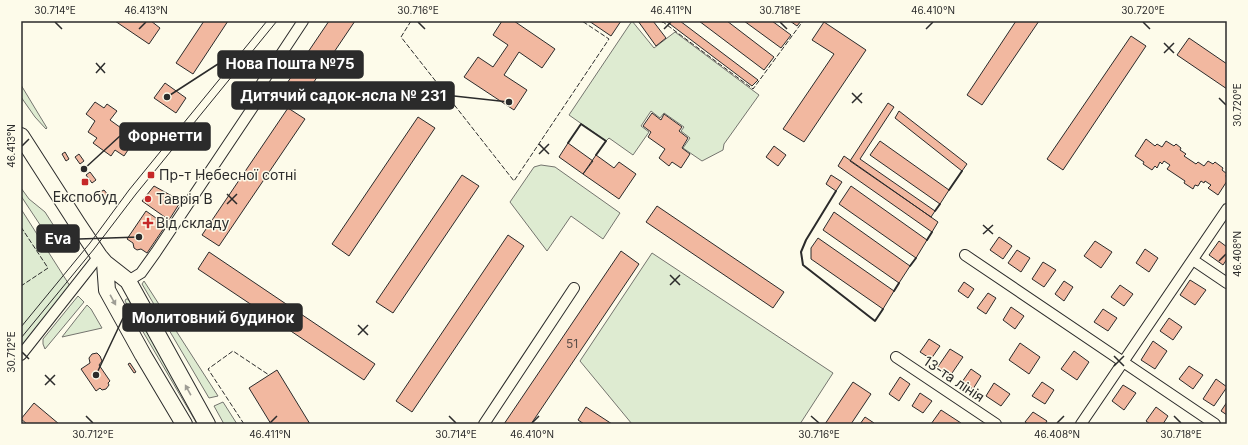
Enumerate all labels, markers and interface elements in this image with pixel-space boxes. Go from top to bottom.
text: 30.714°E [34,4,76,16]
text: 46.413°N [124,4,168,16]
text: 30.716°E [397,4,439,16]
text: 46.411°N [650,4,692,16]
text: 30.718°E [759,4,801,16]
text: 46.410°N [911,4,955,16]
text: 30.720°E [1121,4,1165,16]
callout: Нова Пошта №75 [218,51,363,78]
text: Нова Пошта №75 [225,54,355,73]
callout: Дитячий садок-ясла № 231 [232,82,454,109]
text: 30.720°E [1231,83,1243,127]
text: Дитячий садок-ясла № 231 [240,86,446,105]
callout: Форнетти [120,123,210,150]
text: 46.413°N [5,124,17,168]
text: Форнетти [128,126,202,145]
place label: Пр-т Небесної сотні [159,166,297,183]
marker: Пр-т Небесної сотні [146,170,156,180]
marker: Експобуд [80,177,90,187]
place label: Експобуд [53,188,118,205]
place label: Таврія В [156,190,213,207]
marker: Таврія В [143,194,153,204]
place label: Від складу [156,214,230,231]
marker: Від складу [143,218,153,228]
callout: Eva [37,225,79,252]
text: Eva [45,229,71,248]
text: 46.408°N [1231,231,1243,277]
one-way arrow [110,295,117,306]
callout: Молитовний будинок [123,304,302,331]
text: Молитовний будинок [132,308,294,327]
text: 30.712°E [5,331,17,373]
house number: 51 [566,336,578,351]
street label: 13-та лінія [921,352,988,405]
one-way arrow [184,384,191,396]
text: 30.712°E [72,428,114,440]
text: 46.411°N [249,428,291,440]
text: 30.714°E [435,428,477,440]
text: 46.410°N [510,428,554,440]
text: 30.716°E [798,428,840,440]
text: 46.408°N [1034,428,1080,440]
text: 30.718°E [1160,428,1202,440]

